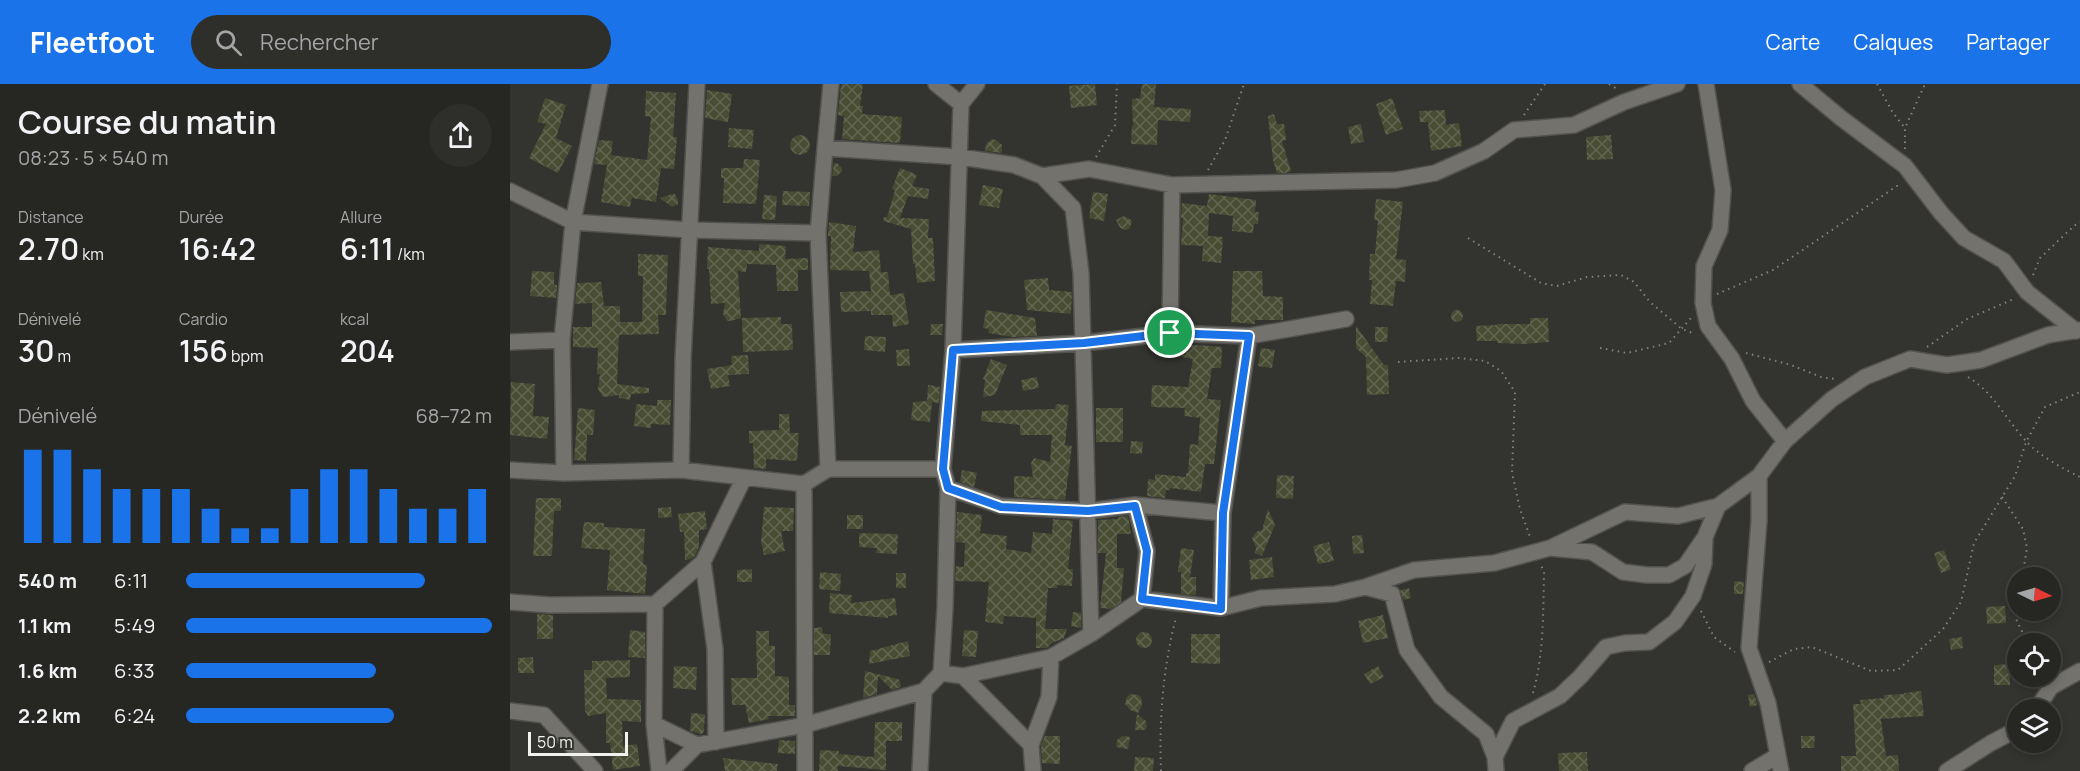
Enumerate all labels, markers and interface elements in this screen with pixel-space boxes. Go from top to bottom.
search box [191,15,611,69]
text: Fleetfoot [30,23,155,61]
icon: search [212,26,245,59]
text: Rechercher [260,27,379,57]
text: Carte [1766,28,1820,56]
text: Calques [1853,28,1933,56]
text: Partager [1966,28,2050,56]
text: Course du matin [18,99,276,144]
button: share [429,104,492,167]
text: 08:23 · 5 × 540 m [18,144,169,171]
text: Distance [18,206,84,228]
text: Durée [179,206,224,228]
text: Allure [340,206,382,228]
text: 2.70 [18,228,79,269]
text: 16:42 [179,228,256,269]
text: 6:11 [340,228,394,269]
text: km [79,243,104,265]
text: /km [394,243,425,265]
pin [1144,307,1195,358]
text: Dénivelé [18,308,81,330]
text: Cardio [179,308,228,330]
text: kcal [340,308,369,330]
icon: arrive [1153,316,1186,349]
text: 30 [18,330,54,371]
text: 156 [179,330,228,371]
text: 204 [340,330,395,371]
text: m [54,345,71,367]
text: bpm [228,345,264,367]
text: Dénivelé [18,402,97,429]
text: 68–72 m [415,402,492,429]
text: 540 m [18,567,77,594]
text: 6:11 [114,567,148,594]
north arrow [2007,567,2061,621]
map controls [2007,567,2061,753]
text: 1.1 km [18,612,71,639]
text: 5:49 [114,612,156,639]
button: locate [2007,633,2061,687]
text: 1.6 km [18,657,77,684]
text: 6:33 [114,657,155,684]
button: layers [2007,699,2061,753]
text: 2.2 km [18,702,81,729]
text: 6:24 [114,702,155,729]
scale bar [528,729,628,756]
text: 50 m [537,731,573,753]

